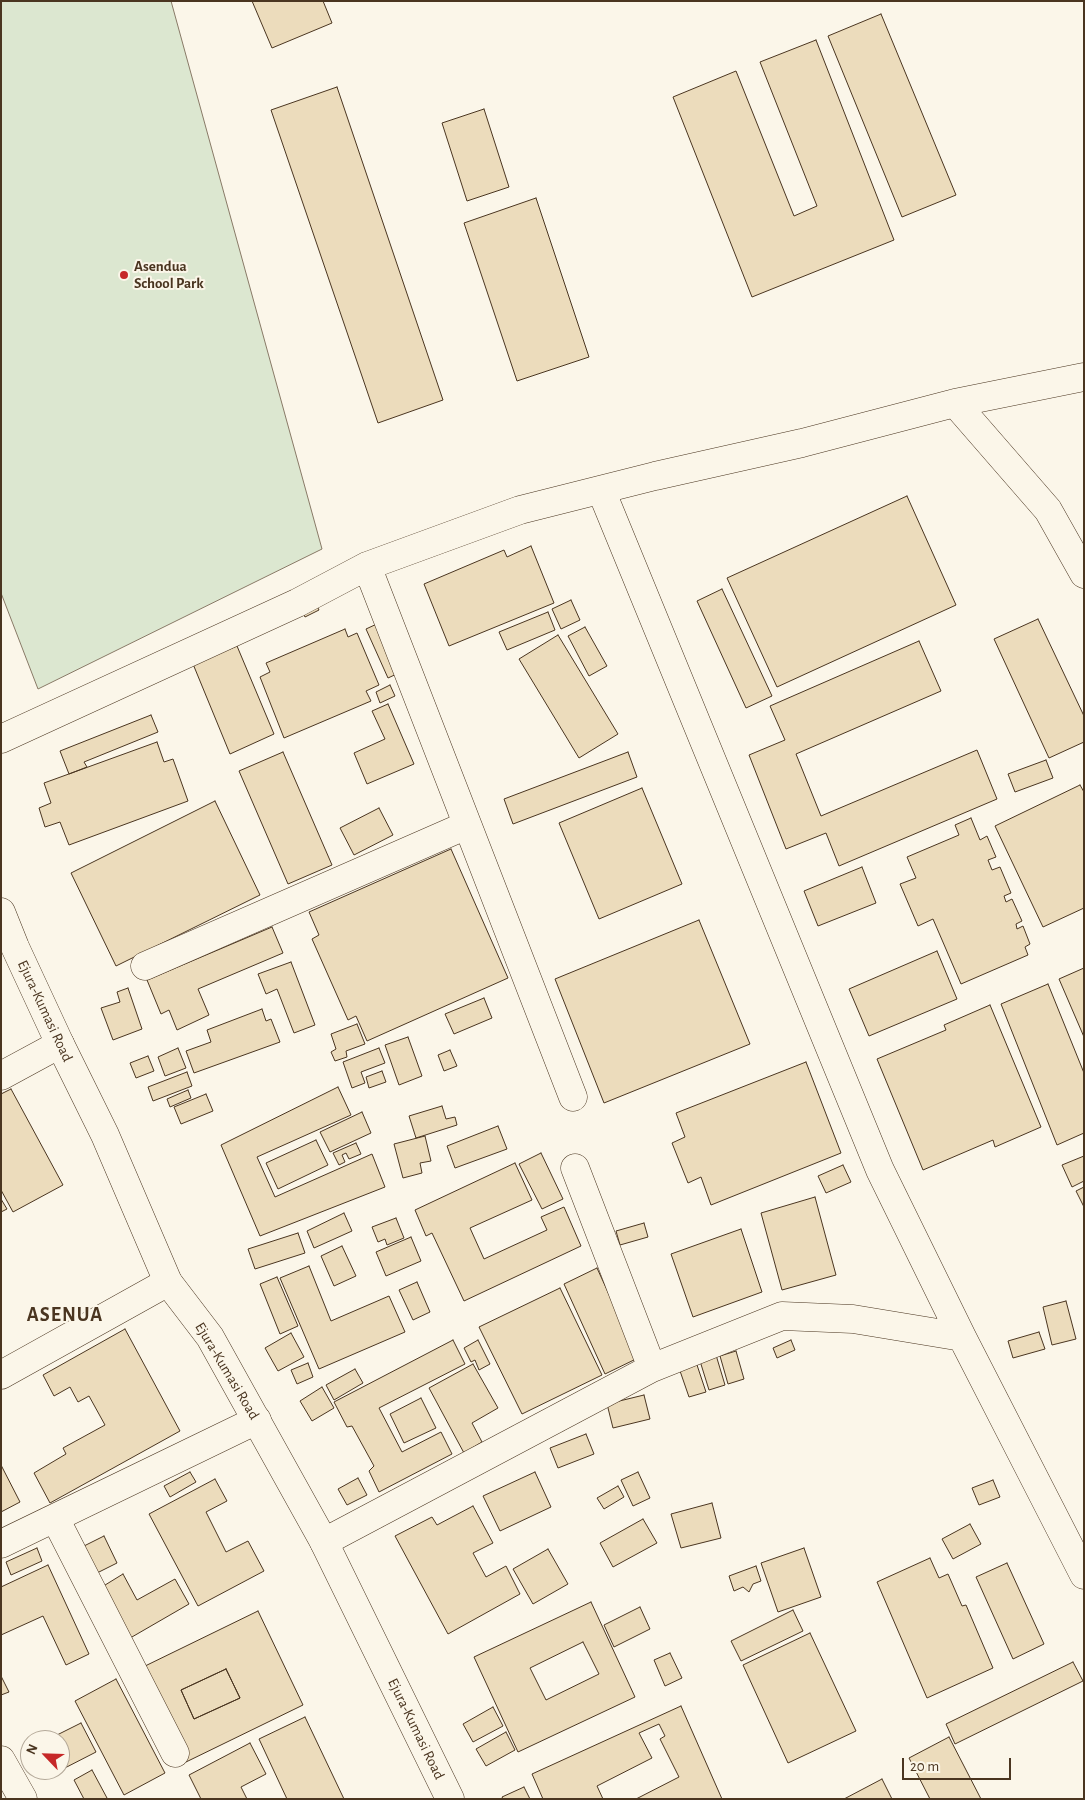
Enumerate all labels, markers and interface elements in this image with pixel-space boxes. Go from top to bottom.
place label: Asendua School Park [134,257,204,292]
marker: Asendua School Park [118,269,130,281]
street label: Ejura-Kumasi Road [14,957,76,1065]
district label: ASENUA [26,1303,104,1327]
street label: Ejura-Kumasi Road [191,1319,263,1423]
street label: Ejura-Kumasi Road [384,1675,448,1783]
north arrow [20,1730,70,1780]
text: N [24,1742,41,1757]
scale bar [905,1748,1014,1780]
text: 20 m [910,1759,939,1774]

